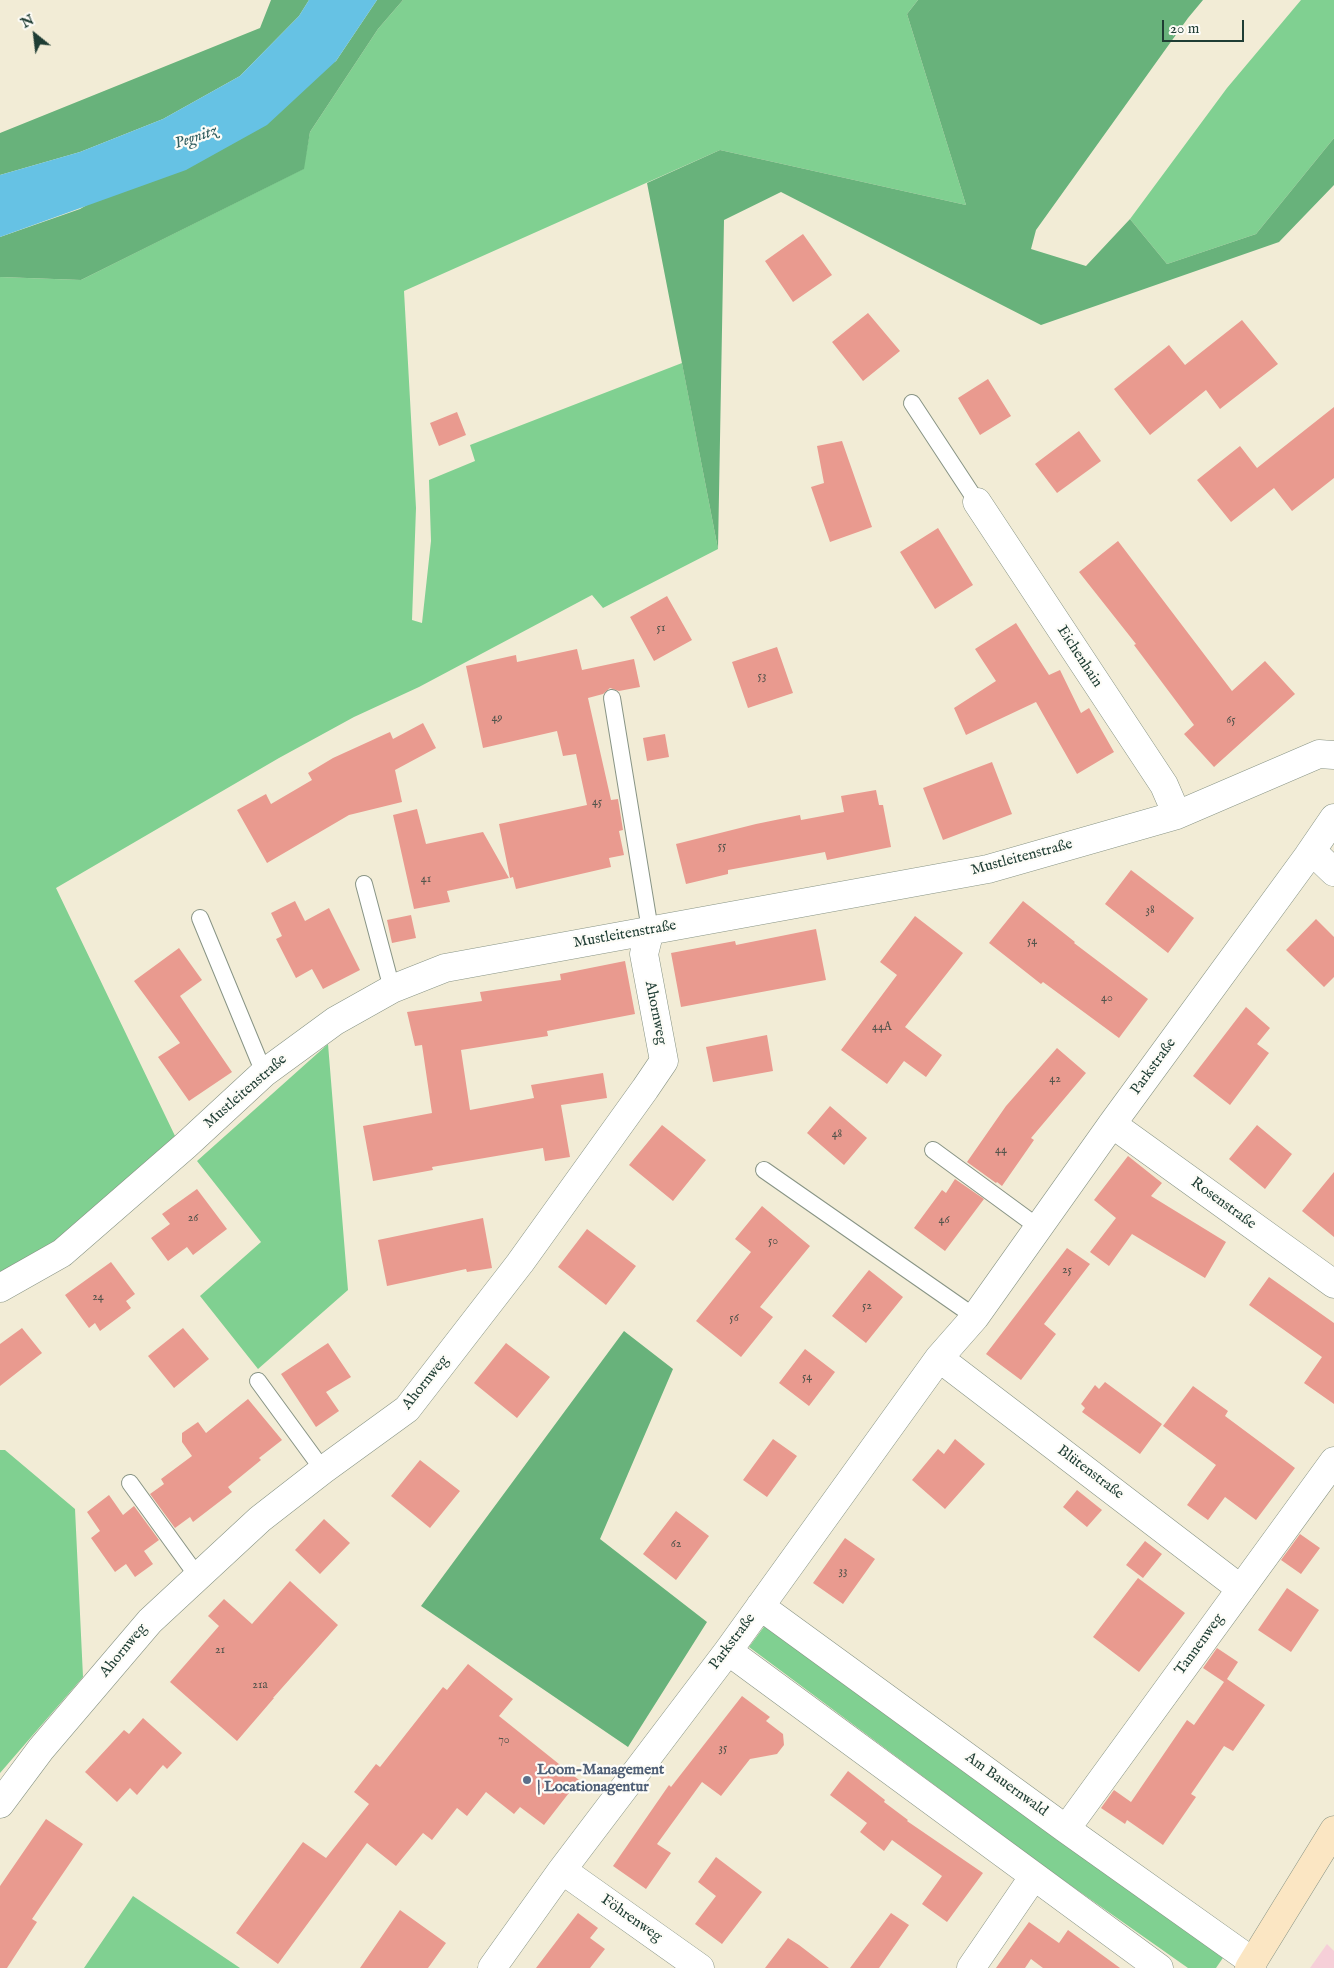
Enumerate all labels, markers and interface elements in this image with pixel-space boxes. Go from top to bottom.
north arrow [10,10,60,60]
scale bar [1164,10,1246,42]
text: N [18,11,37,33]
text: 20 m [1170,19,1199,38]
water label: Pegnitz [172,122,220,154]
house number: 51 [657,622,665,636]
street label: Eichenhain [1052,623,1106,691]
house number: 53 [758,670,766,684]
house number: 49 [491,712,503,726]
house number: 65 [1226,714,1236,728]
house number: 45 [592,796,602,810]
street label: Mustleitenstraße [969,836,1075,880]
house number: 55 [718,840,726,854]
house number: 41 [421,873,431,887]
house number: 38 [1145,904,1155,918]
street label: Mustleitenstraße [572,917,678,953]
house number: 54 [1027,935,1037,949]
street label: Ahornweg [640,980,670,1046]
house number: 40 [1101,992,1113,1006]
house number: 44A [872,1021,892,1035]
street label: Parkstraße [1127,1035,1181,1099]
street label: Mustleitenstraße [201,1051,291,1133]
house number: 42 [1049,1073,1061,1087]
house number: 48 [832,1128,842,1142]
house number: 44 [995,1144,1007,1158]
street label: Rosenstraße [1187,1174,1259,1234]
house number: 26 [188,1212,198,1226]
house number: 46 [939,1214,949,1228]
house number: 50 [768,1235,778,1249]
house number: 25 [1062,1264,1072,1278]
house number: 24 [92,1291,104,1305]
house number: 52 [862,1300,872,1314]
house number: 56 [729,1312,739,1326]
street label: Ahornweg [399,1352,453,1414]
house number: 54 [802,1371,812,1385]
street label: Blütenstraße [1053,1442,1127,1504]
house number: 62 [671,1538,681,1552]
house number: 33 [839,1565,847,1579]
street label: Parkstraße [706,1610,760,1674]
street label: Tannenweg [1172,1611,1228,1679]
street label: Ahornweg [96,1621,152,1681]
house number: 21 [215,1644,225,1658]
house number: 21a [252,1679,268,1693]
house number: 70 [498,1734,510,1748]
house number: 35 [719,1742,727,1756]
street label: Am Bauernwald [961,1749,1051,1821]
place label: Loom-Management | Locationagentur [537,1762,664,1797]
marker: Loom-Management | Locationagentur [521,1774,533,1786]
street label: Föhrenweg [597,1891,665,1947]

